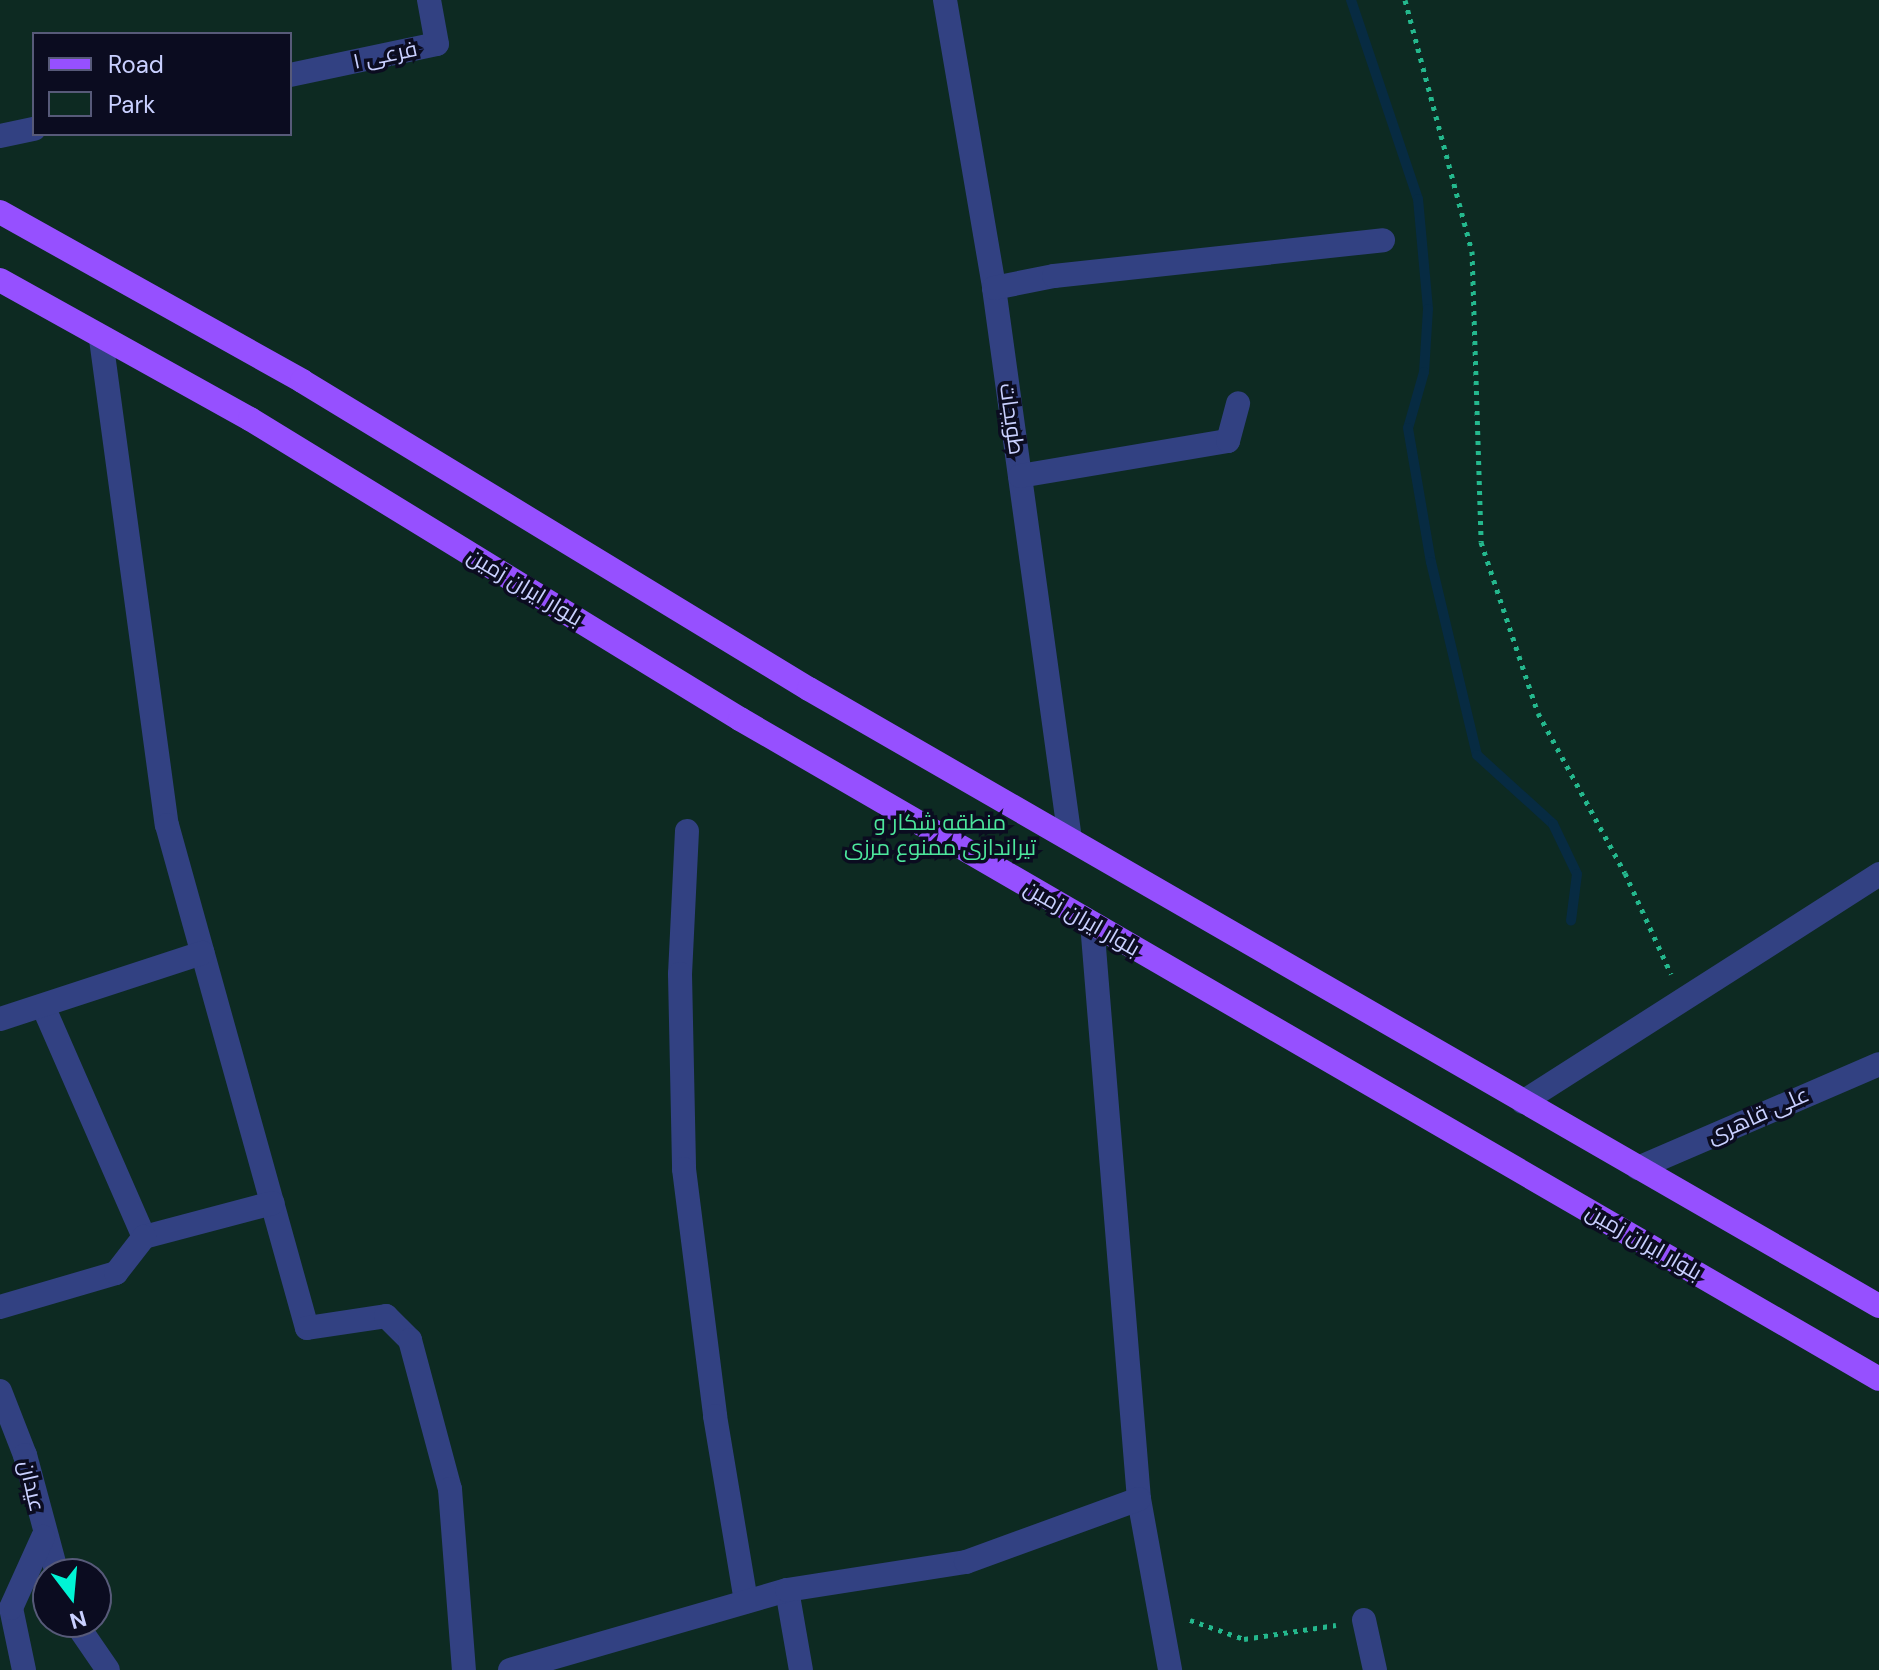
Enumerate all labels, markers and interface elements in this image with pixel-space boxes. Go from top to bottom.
legend [32,32,292,136]
street label: فرعی ۱ [350,35,420,75]
text: Road [108,49,164,80]
text: Park [108,89,155,120]
street label: طویجات [994,381,1030,457]
street label: بلوار ایران زمین [463,542,587,632]
park label: منطقه شکار و تیراندازی ممنوع مرزی [844,809,1036,860]
street label: بلوار ایران زمین [1019,874,1145,962]
street label: علی قاهری [1703,1081,1813,1149]
street label: بلوار ایران زمین [1581,1198,1707,1286]
street label: عیدان [13,1458,51,1514]
north arrow [32,1558,112,1638]
text: N [66,1603,90,1636]

